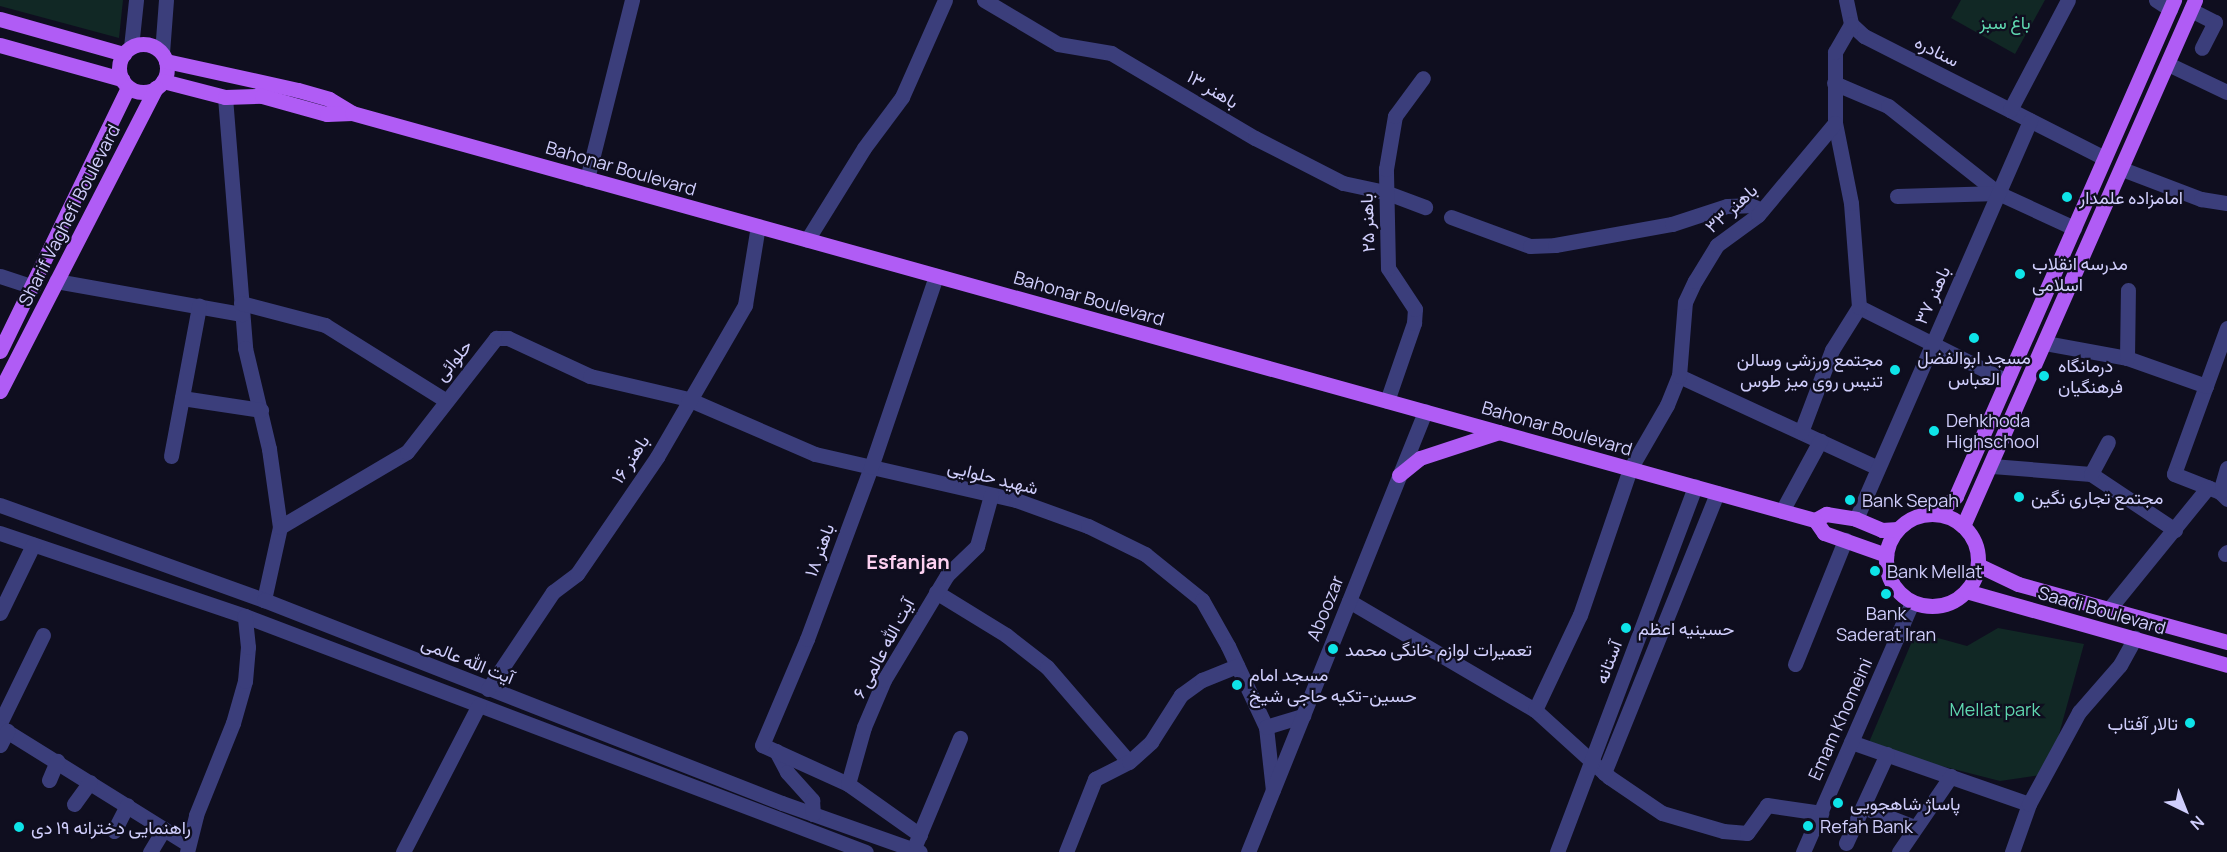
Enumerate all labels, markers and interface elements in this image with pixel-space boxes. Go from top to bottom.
park label: باغ سبز [1979,11,2031,33]
street label: سنادره [1911,31,1963,71]
street label: باهنر ۱۳ [1183,65,1243,113]
street label: Sharif Vaghefi Boulevard [14,120,124,310]
street label: Bahonar Boulevard [543,136,699,200]
street label: باهنر ۳۳ [1700,179,1762,237]
place label: امامزاده علمدار [2079,186,2183,208]
marker: امامزاده علمدار [2060,190,2074,204]
street label: باهنر ۲۵ [1355,193,1379,253]
place label: مدرسه انقلاب اسلامی [2032,253,2128,296]
street label: باهنر ۳۷ [1910,262,1954,328]
street label: Bahonar Boulevard [1011,266,1167,330]
marker: مدرسه انقلاب اسلامی [2013,267,2027,281]
marker: مسجد ابوالفضل العباس [1967,331,1981,345]
street label: حلوائی [430,335,476,385]
place label: مسجد ابوالفضل العباس [1917,347,2031,389]
place label: مجتمع ورزشی وسالن تنیس روی میز طوس [1737,349,1883,392]
place label: درمانگاه فرهنگیان [2058,355,2123,398]
marker: مجتمع ورزشی وسالن تنیس روی میز طوس [1888,363,1902,377]
marker: درمانگاه فرهنگیان [2035,367,2053,385]
street label: Bahonar Boulevard [1479,396,1635,460]
place label: Dehkhoda Highschool [1946,410,2039,452]
marker: Dehkhoda Highschool [1927,424,1941,438]
street label: باهنر ۱۶ [606,431,654,487]
street label: شهید حلوایی [945,455,1041,499]
place label: مجتمع تجاری نگین [2031,486,2163,508]
place label: Bank Sepah [1862,489,1959,511]
marker: مجتمع تجاری نگین [2012,490,2026,504]
marker: Bank Sepah [1843,493,1857,507]
street label: باهنر ۱۸ [799,520,839,580]
district label: Esfanjan [866,549,950,573]
place label: Bank Mellat [1887,560,1983,582]
marker: Bank Mellat [1868,564,1882,578]
street label: Aboozar [1302,572,1348,644]
street label: Saadi Boulevard [2036,581,2168,639]
marker: Bank Saderat Iran [1879,587,1893,601]
street label: آیت الله عالمی ۶ [848,594,918,702]
place label: Bank Saderat Iran [1836,603,1936,646]
place label: حسینیه اعظم [1638,617,1734,639]
marker: حسینیه اعظم [1619,621,1633,635]
street label: آیت الله عالمی [419,632,517,688]
street label: آستانه [1590,637,1626,687]
place label: تعمیرات لوازم خانگی محمد [1345,638,1532,660]
marker: تعمیرات لوازم خانگی محمد [1326,642,1340,656]
street label: Emam Khomeini [1803,655,1877,783]
place label: مسجد امام حسین-تکیه حاجی شیخ [1249,664,1417,706]
marker: مسجد امام حسین-تکیه حاجی شیخ [1230,678,1244,692]
park label: Mellat park [1950,698,2040,720]
place label: تالار آفتاب [2108,712,2178,734]
marker: تالار آفتاب [2183,716,2197,730]
north arrow [2155,780,2215,840]
place label: پاساژ شاهجویی [1850,792,1960,814]
marker: پاساژ شاهجویی [1831,796,1845,810]
text: N [2186,811,2209,835]
place label: Refah Bank [1820,815,1913,837]
place label: راهنمایی دخترانه ۱۹ دی [31,816,191,838]
marker: Refah Bank [1801,819,1815,833]
marker: راهنمایی دخترانه ۱۹ دی [12,820,26,834]

